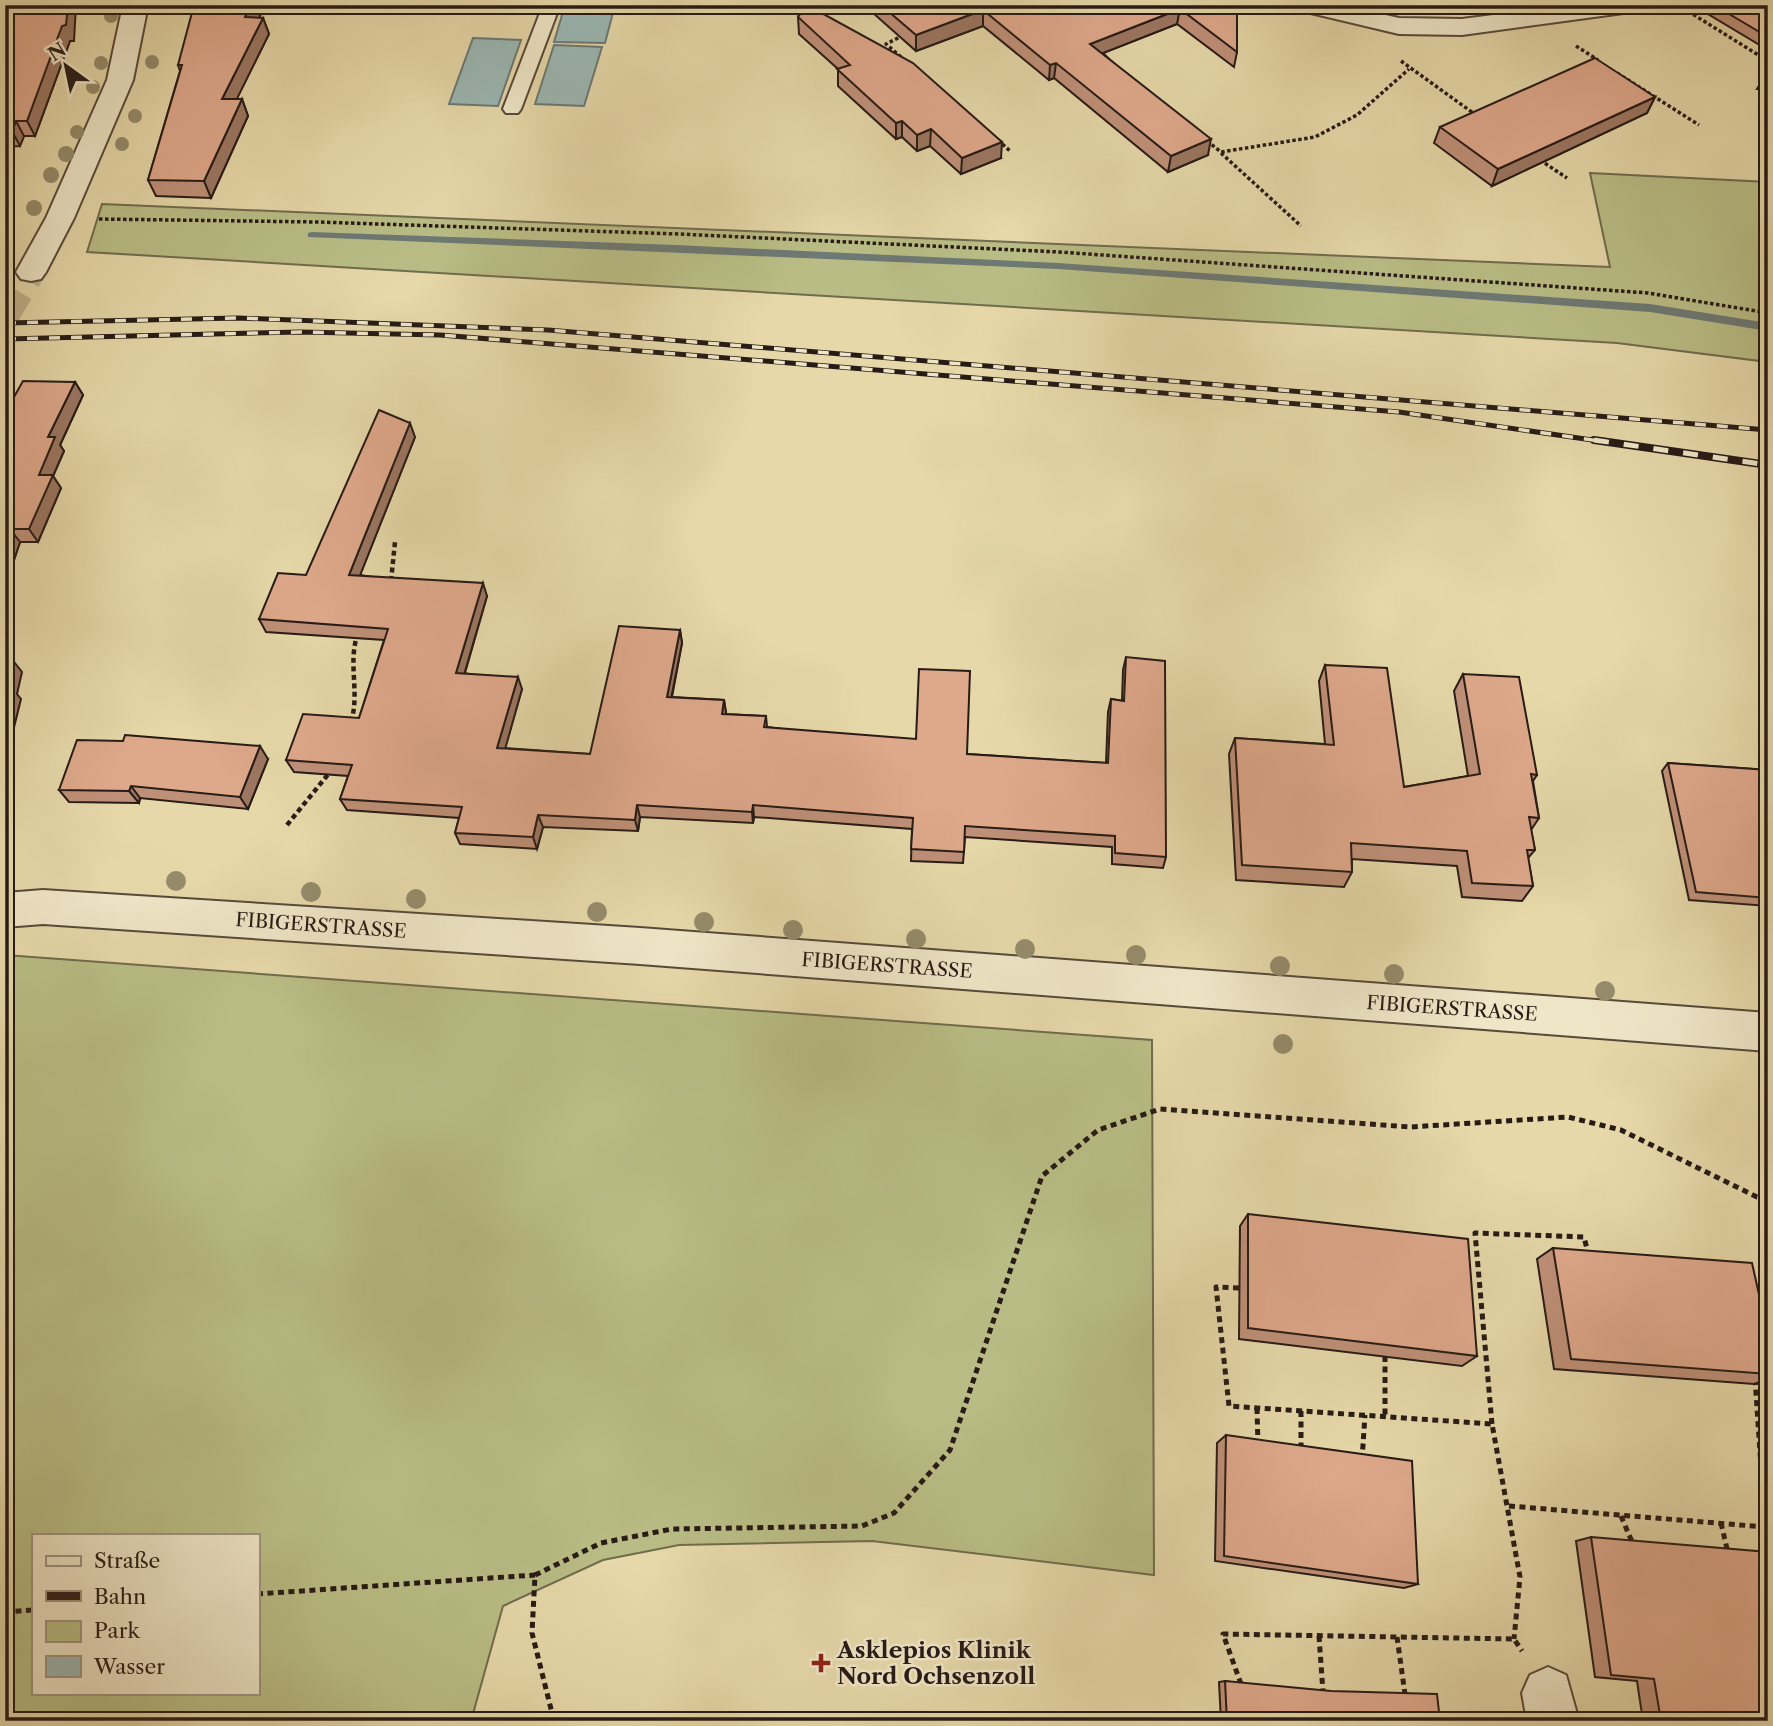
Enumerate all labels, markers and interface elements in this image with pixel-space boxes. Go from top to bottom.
north arrow [32,32,102,102]
text: N [44,38,70,66]
street label: FIBIGERSTRASSE [235,908,407,943]
street label: FIBIGERSTRASSE [801,948,973,983]
street label: FIBIGERSTRASSE [1366,991,1538,1026]
legend [32,1534,259,1694]
text: Straße [94,1548,160,1573]
text: Bahn [94,1584,146,1609]
text: Park [94,1618,140,1643]
place label: Asklepios Klinik Nord Ochsenzoll [836,1636,1035,1690]
marker: Asklepios Klinik Nord Ochsenzoll [811,1653,831,1673]
text: Wasser [93,1654,165,1679]

